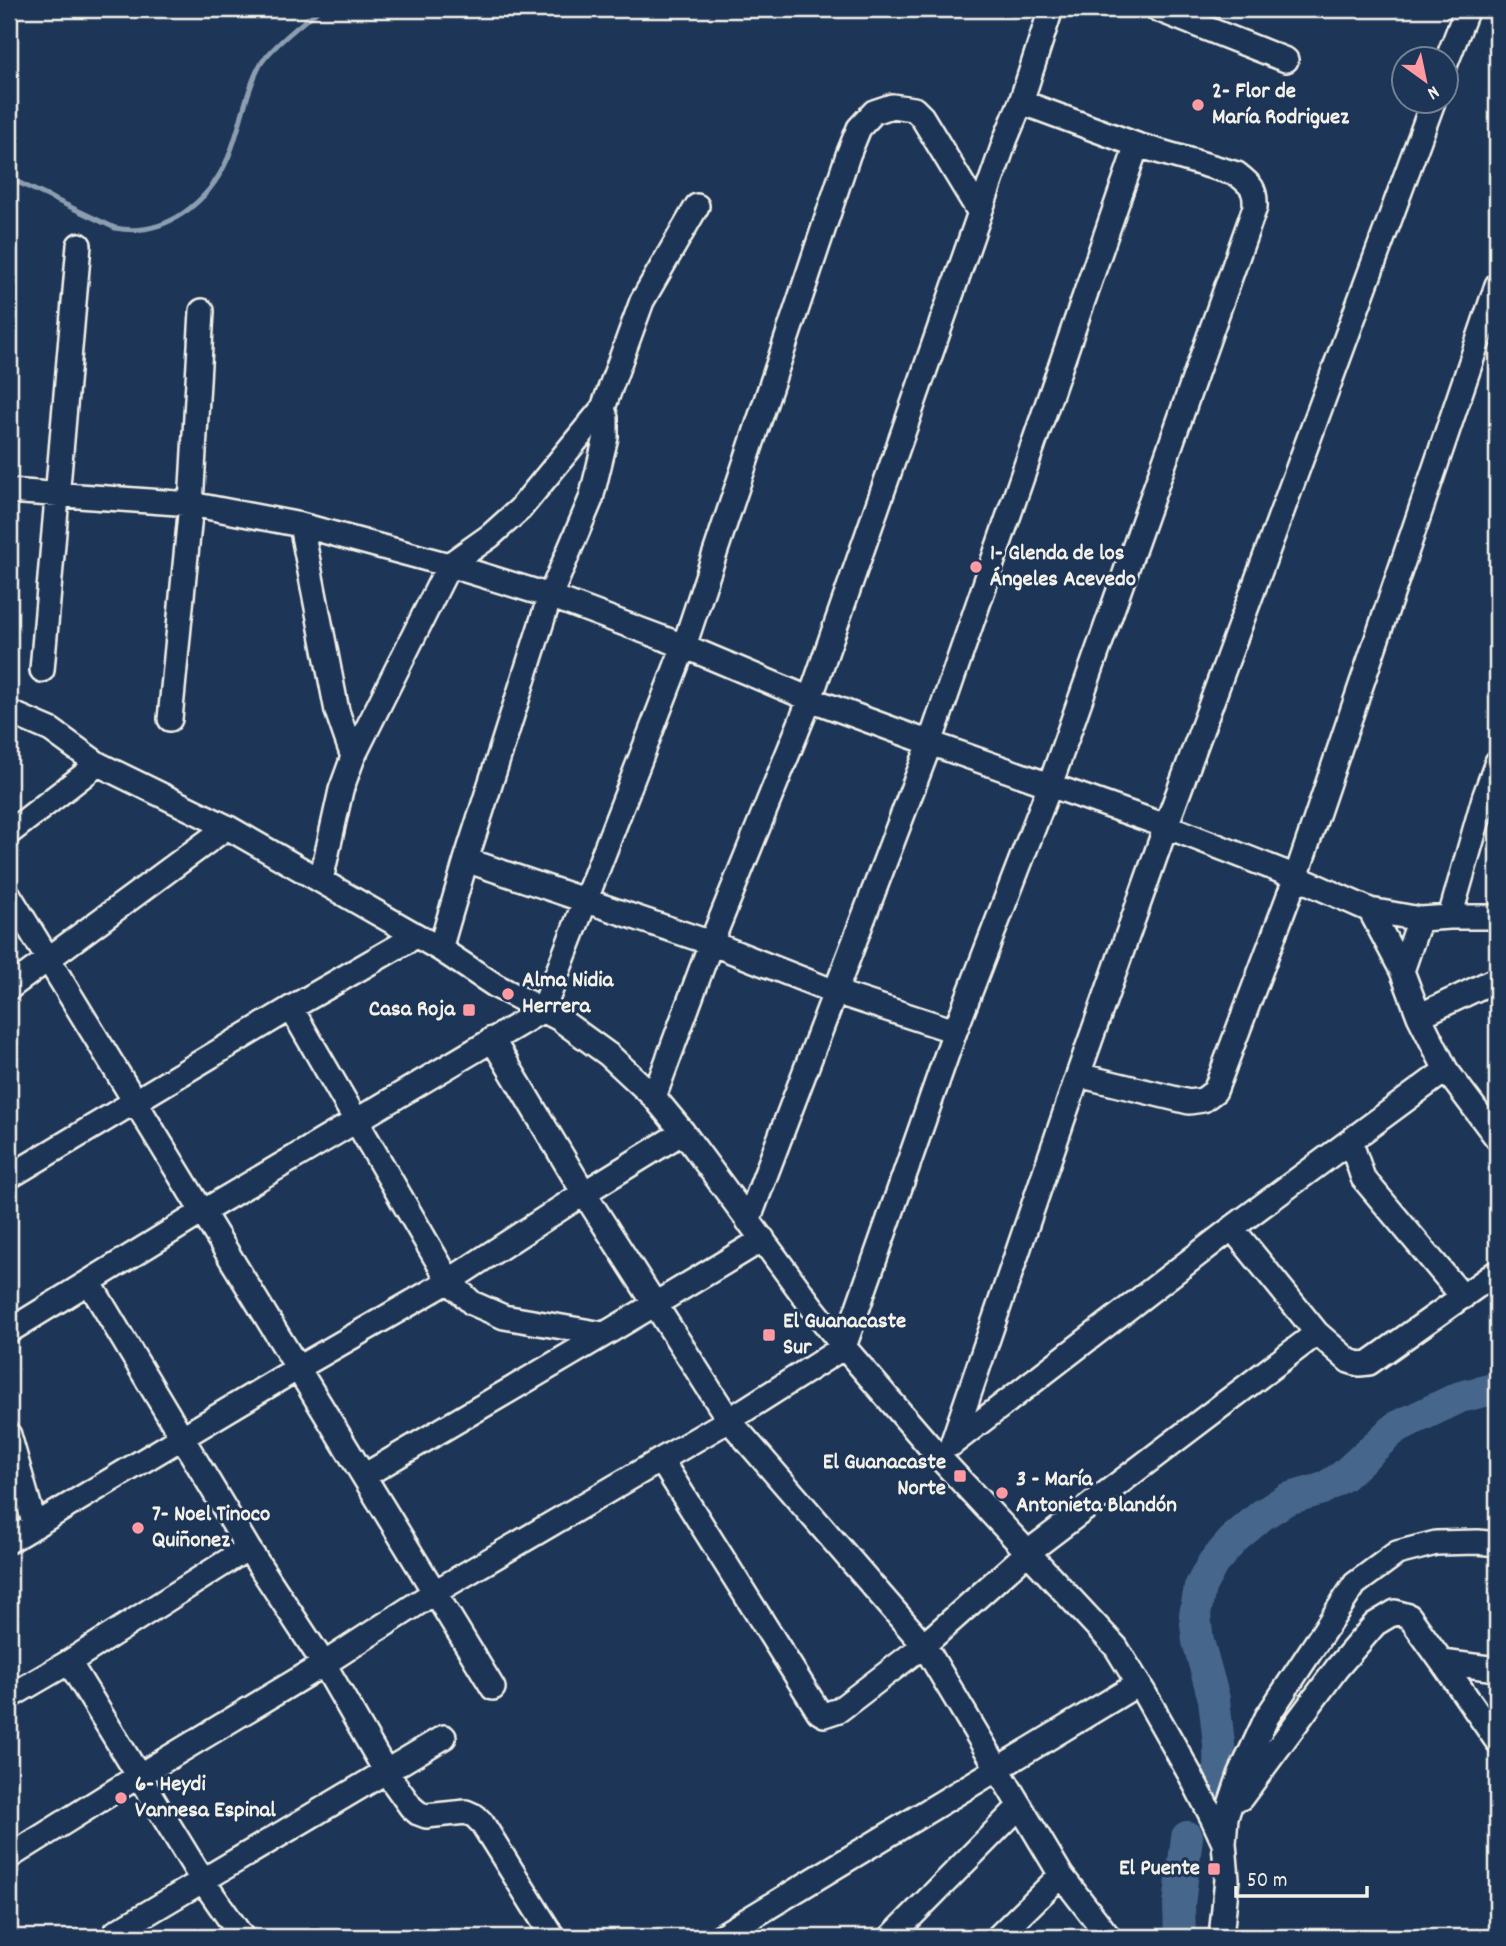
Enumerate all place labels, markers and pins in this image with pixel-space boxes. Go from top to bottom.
place label: 2- Flor de María Rodriguez [1212,76,1349,135]
marker: 2- Flor de María Rodriguez [1190,97,1206,113]
place label: 1- Glenda de los Ángeles Acevedo [990,538,1136,597]
marker: 1- Glenda de los Ángeles Acevedo [968,559,984,575]
place label: Alma Nidia Herrera [522,965,614,1024]
marker: Alma Nidia Herrera [500,986,516,1002]
place label: Casa Roja [369,994,456,1027]
marker: Casa Roja [461,1002,477,1018]
place label: El Guanacaste Sur [783,1306,906,1365]
marker: El Guanacaste Sur [761,1327,777,1343]
place label: El Guanacaste Norte [823,1447,946,1506]
place label: 3 - María Antonieta Blandón [1016,1464,1177,1523]
marker: El Guanacaste Norte [952,1468,968,1484]
marker: 3 - María Antonieta Blandón [994,1485,1010,1501]
place label: 7- Noel Tinoco Quiñonez [152,1499,270,1558]
marker: 7- Noel Tinoco Quiñonez [130,1520,146,1536]
place label: 6- Heydi Vannesa Espinal [135,1769,276,1828]
marker: 6- Heydi Vannesa Espinal [113,1790,129,1806]
place label: El Puente [1119,1853,1200,1886]
marker: El Puente [1206,1861,1222,1877]

